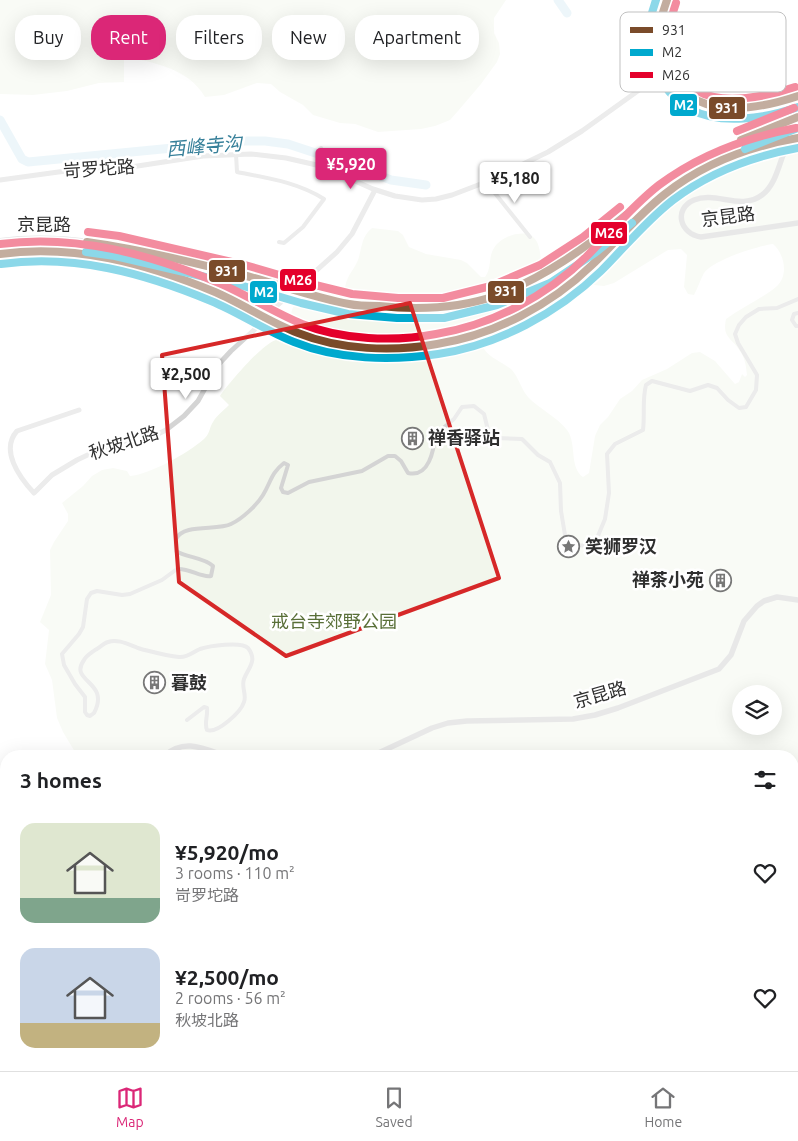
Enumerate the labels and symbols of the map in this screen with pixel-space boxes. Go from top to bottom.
legend [620,12,786,92]
text: 931 [662,22,686,38]
text: M2 [662,44,682,60]
text: M26 [662,67,690,83]
line badge: M2 [669,93,698,117]
line badge: 931 [708,96,746,120]
text: M2 [674,97,694,113]
text: 931 [715,100,739,116]
water label: 西峰寺沟 [165,132,245,160]
pin: ¥5,920 [310,148,392,190]
street label: 岢罗坨路 [62,156,136,180]
pin: ¥5,180 [474,162,556,204]
street label: 京昆路 [700,203,756,229]
street label: 京昆路 [17,214,71,234]
line badge: M26 [590,221,628,245]
text: M26 [595,225,623,241]
line badge: 931 [208,259,246,283]
text: 931 [215,263,239,279]
line badge: M26 [279,268,317,292]
text: M26 [284,272,312,288]
line badge: M2 [249,280,278,304]
line badge: 931 [487,280,525,304]
text: 931 [494,283,518,299]
text: M2 [254,284,274,300]
pin: ¥2,500 [145,358,227,400]
street label: 秋坡北路 [86,421,161,463]
building icon: 禅香驿站 [400,426,424,450]
place label: 禅香驿站 [428,427,500,447]
place icon: 笑狮罗汉 [557,535,581,559]
place label: 笑狮罗汉 [585,536,657,556]
building icon: 禅茶小苑 [708,568,732,592]
place label: 禅茶小苑 [632,569,704,589]
park label: 戒台寺郊野公园 [271,611,397,631]
building icon: 暮鼓 [143,671,167,695]
place label: 暮鼓 [171,672,207,692]
street label: 京昆路 [571,677,628,711]

